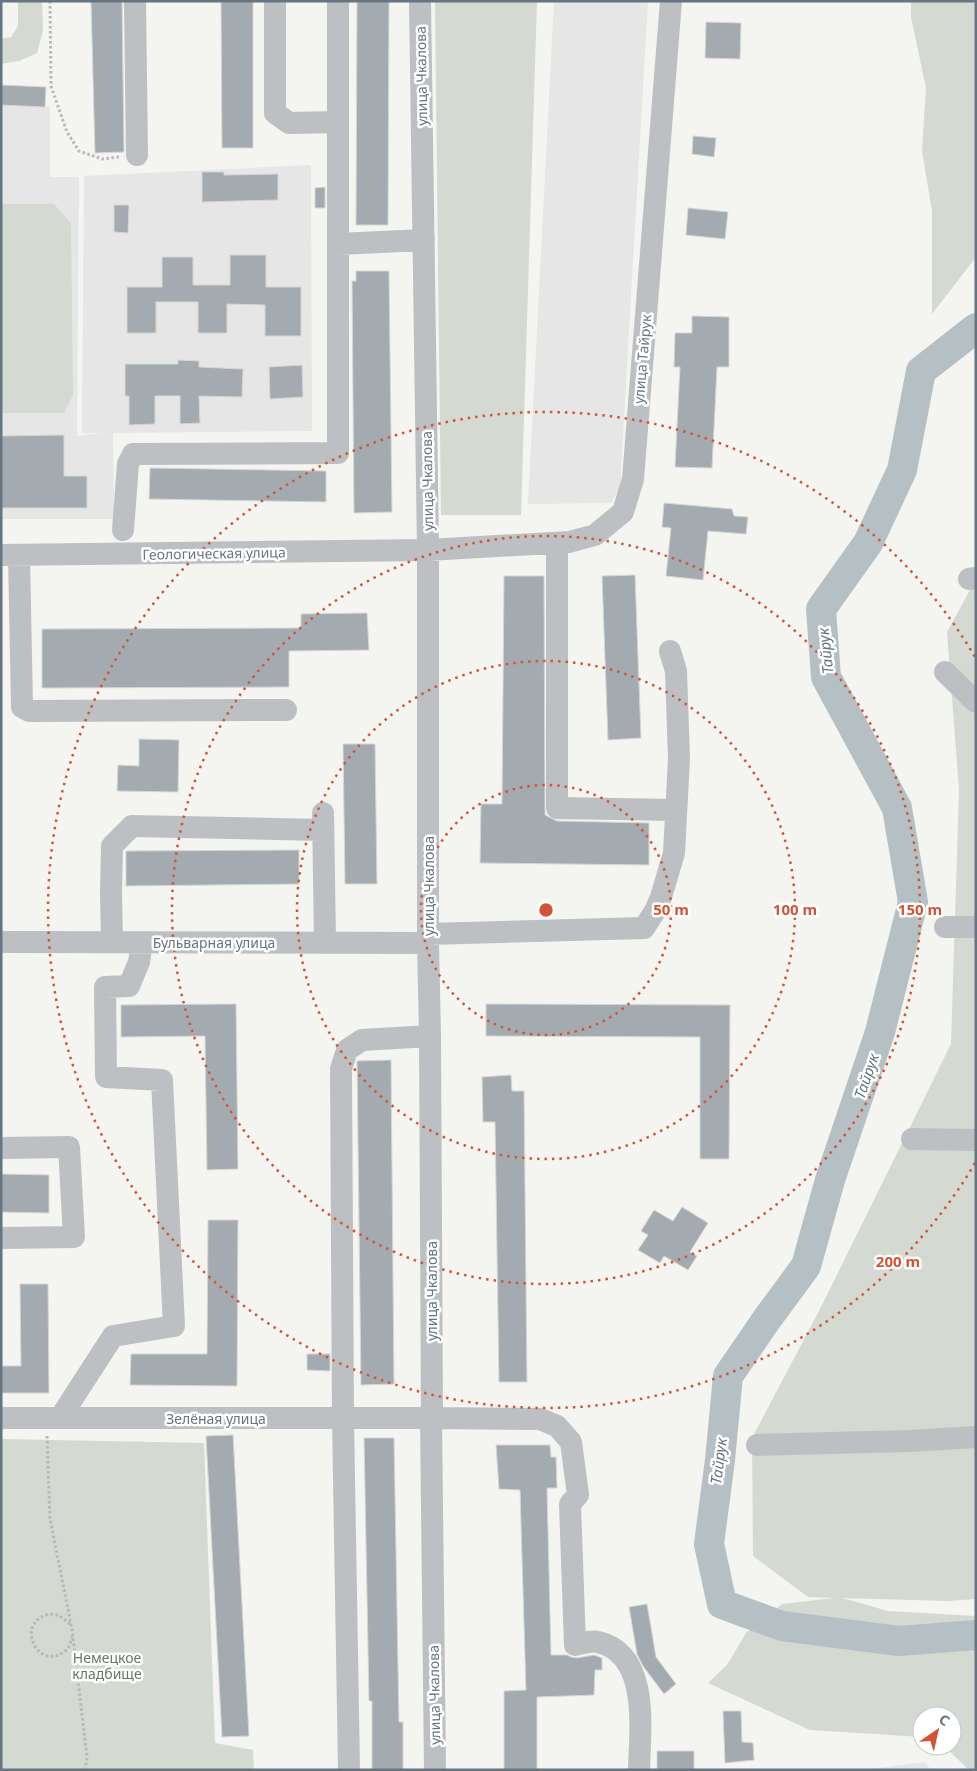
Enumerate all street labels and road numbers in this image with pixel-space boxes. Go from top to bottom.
street label: улица Чкалова [411,26,431,126]
street label: улица Тайрук [629,313,655,405]
street label: улица Чкалова [417,431,437,531]
street label: Геологическая улица [142,542,286,564]
street label: улица Чкалова [419,836,438,936]
street label: Бульварная улица [153,933,275,952]
street label: улица Чкалова [422,1241,441,1341]
street label: Зелёная улица [166,1409,266,1428]
street label: улица Чкалова [424,1645,444,1745]

